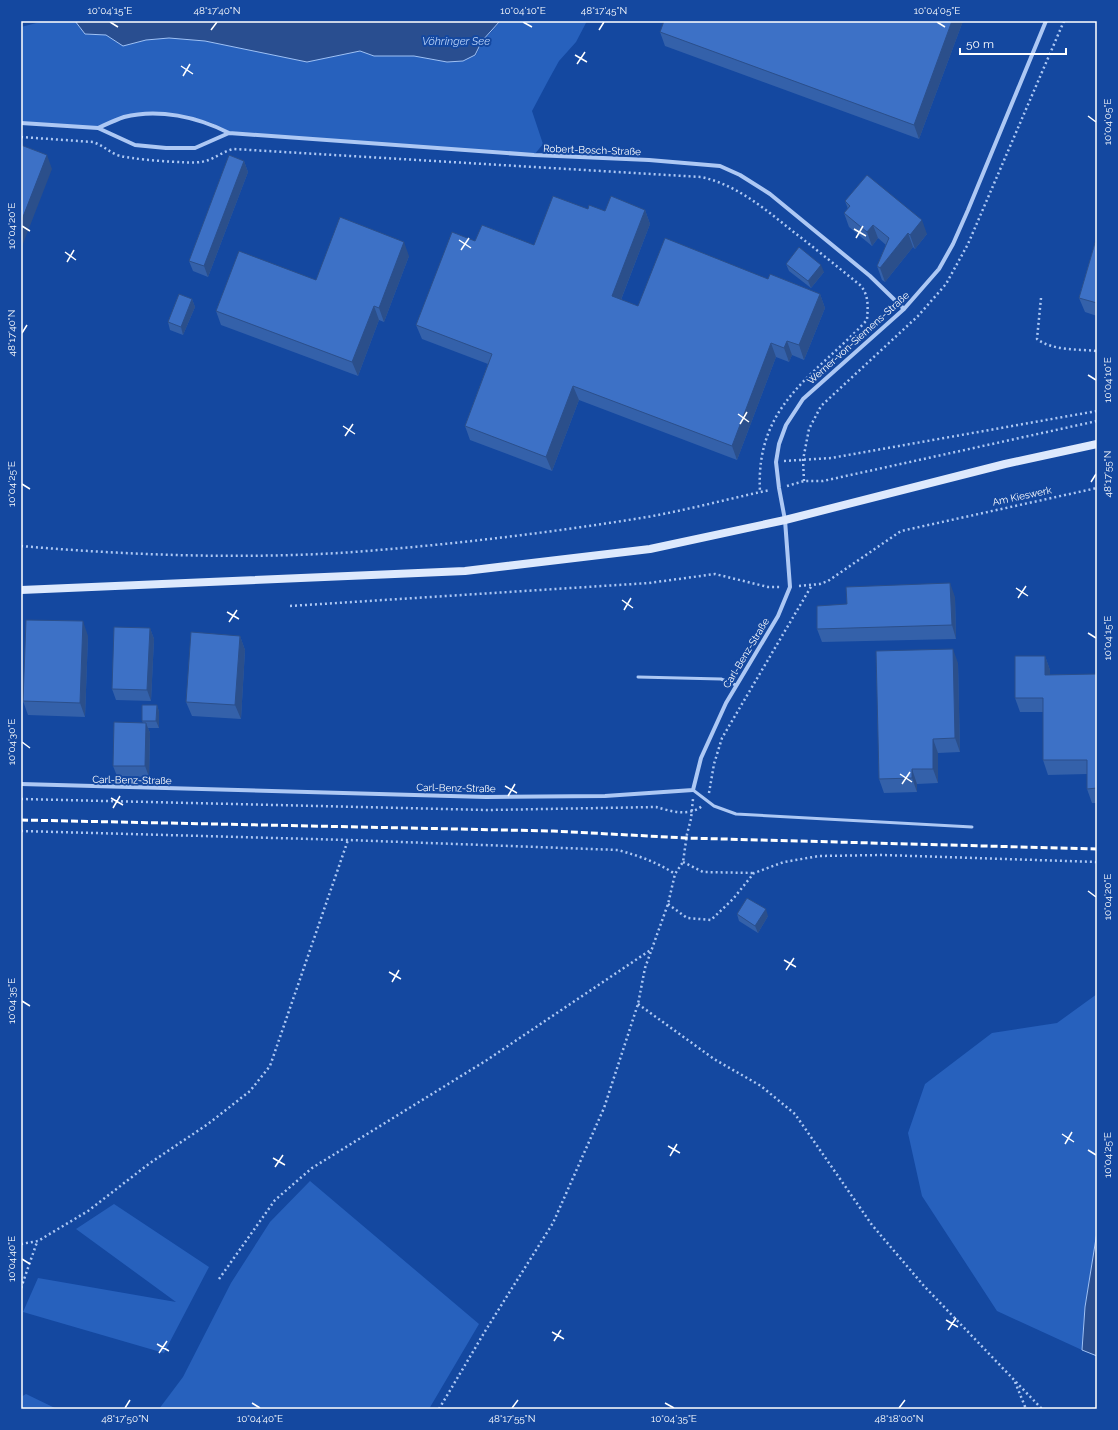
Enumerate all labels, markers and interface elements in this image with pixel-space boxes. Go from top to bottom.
text: 10°04'15"E [88,5,132,16]
text: 48°17'40"N [194,5,241,16]
text: 10°04'10"E [500,5,546,16]
text: 48°17'45"N [581,5,627,16]
text: 10°04'05"E [914,5,960,16]
scale bar [960,30,1066,56]
water label: Vöhringer See [422,35,490,48]
text: 50 m [966,37,994,51]
text: 10°04'05"E [1102,99,1113,145]
street label: Robert-Bosch-Straße [543,143,641,157]
text: 10°04'20"E [6,203,17,249]
street label: Werner-von-Siemens-Straße [805,289,911,387]
text: 48°17'40"N [6,310,17,357]
text: 10°04'10"E [1102,357,1113,403]
text: 48°17'55"N [1102,451,1113,497]
text: 10°04'25"E [6,461,17,507]
street label: Am Kieswerk [991,484,1053,508]
street label: Carl-Benz-Straße [721,616,771,690]
text: 10°04'15"E [1102,616,1113,660]
text: 10°04'30"E [6,719,17,765]
street label: Carl-Benz-Straße [92,774,172,786]
street label: Carl-Benz-Straße [416,782,496,794]
text: 10°04'20"E [1102,874,1113,920]
text: 10°04'35"E [6,978,17,1024]
text: 10°04'25"E [1102,1132,1113,1178]
text: 10°04'40"E [6,1236,17,1282]
text: 48°17'50"N [101,1413,149,1424]
text: 10°04'40"E [237,1413,283,1424]
text: 48°17'55"N [489,1413,535,1424]
text: 10°04'35"E [651,1413,697,1424]
text: 48°18'00"N [875,1413,924,1424]

